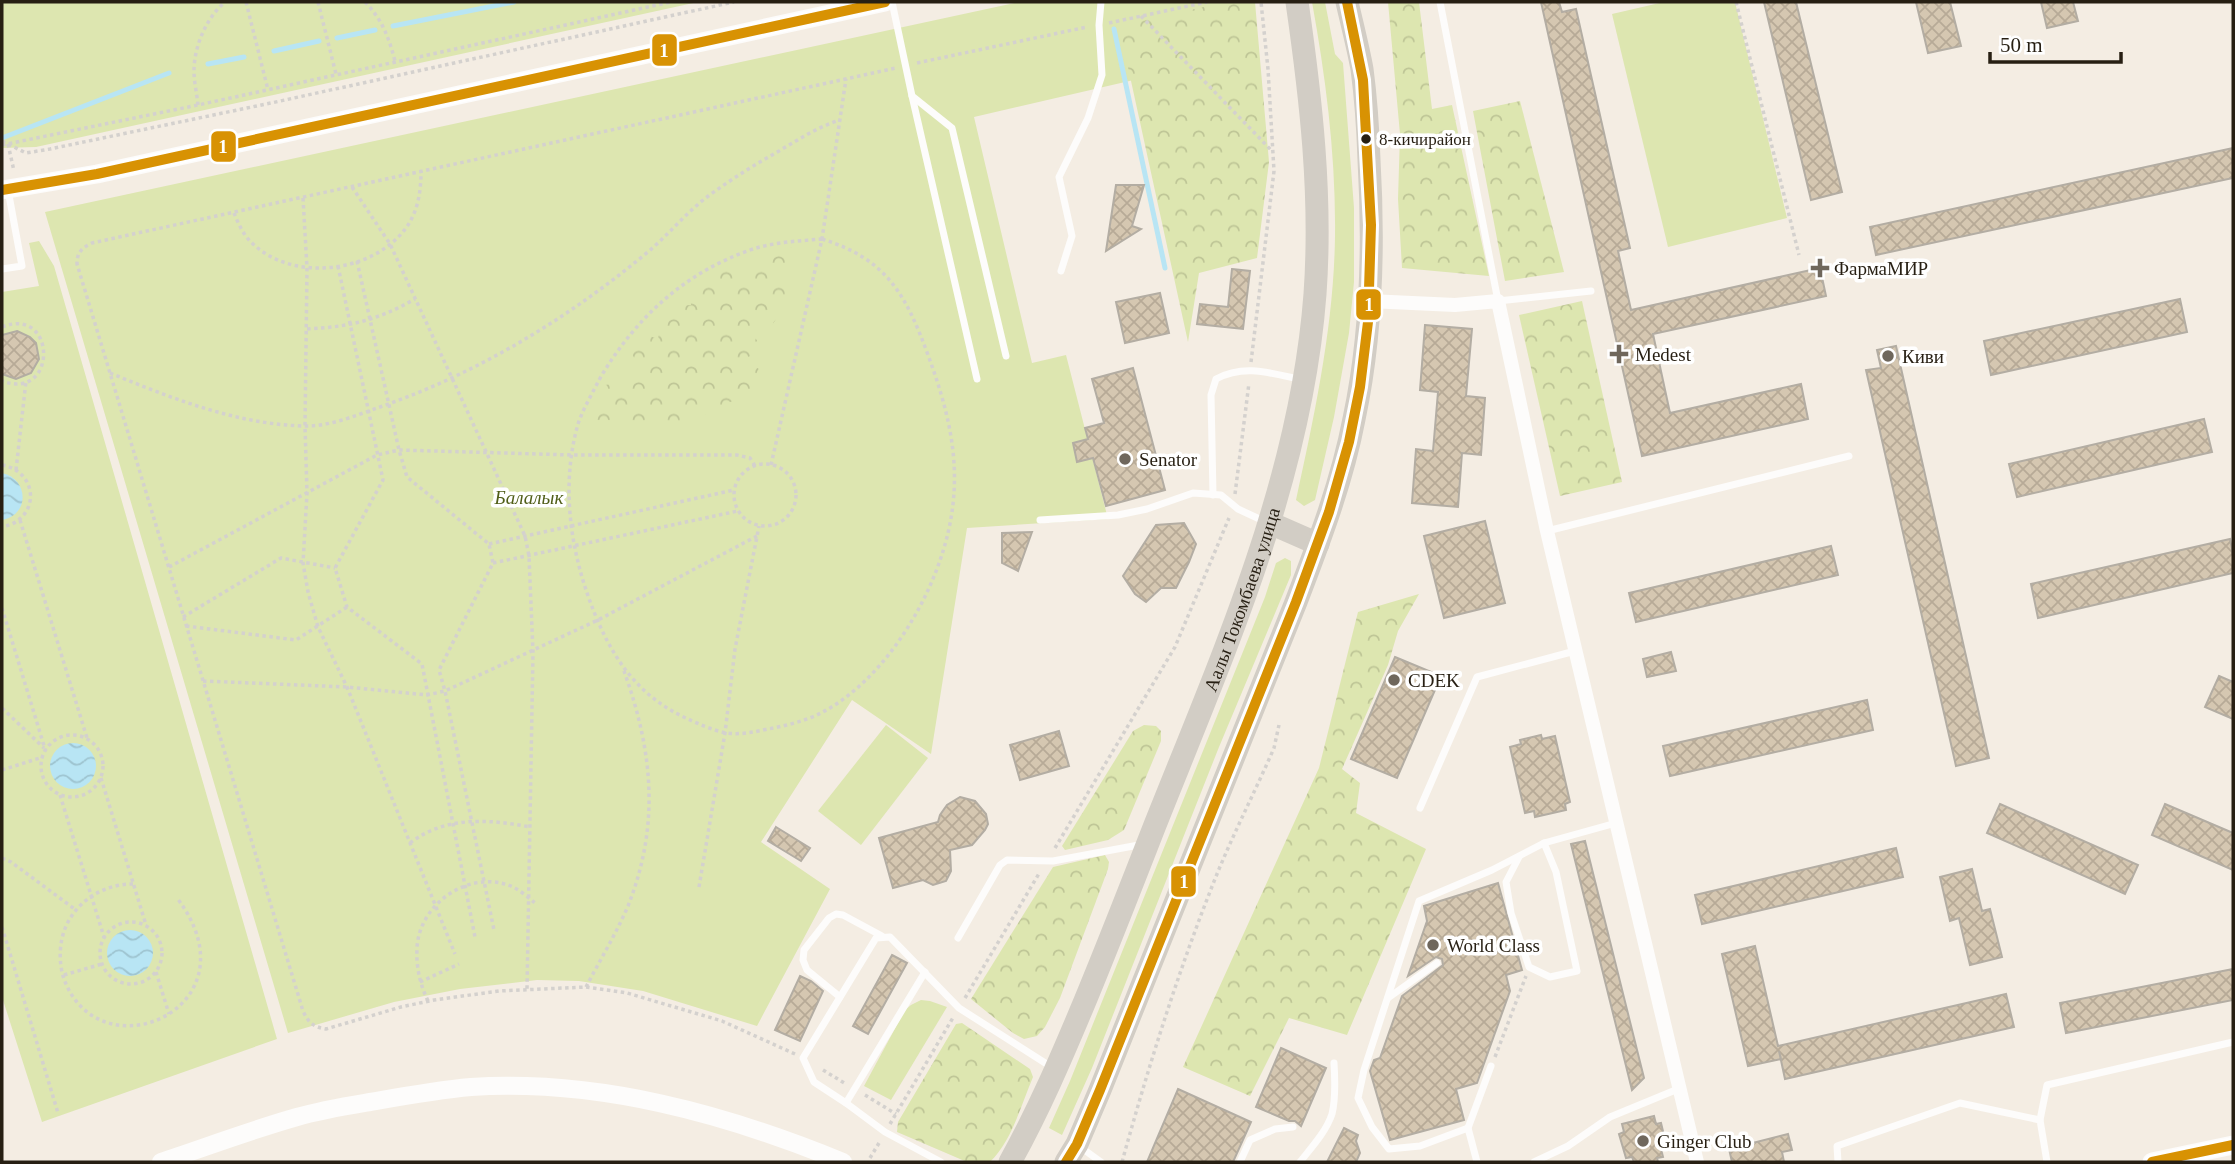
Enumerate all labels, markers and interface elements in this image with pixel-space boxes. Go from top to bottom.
scale bar [1990,21,2121,65]
line badge: 1 [651,33,678,67]
text: 50 m [2000,33,2043,57]
text: 1 [659,40,669,61]
line badge: 1 [210,130,237,163]
place label: 8-кичирайон [1379,130,1471,149]
marker: 8-кичирайон [1359,132,1373,146]
text: 1 [218,136,228,157]
place label: ФармаМИР [1834,258,1928,279]
marker: ФармаМИР [1812,260,1828,276]
line badge: 1 [1355,288,1382,321]
text: 1 [1364,294,1374,315]
marker: Medest [1609,344,1629,364]
place label: Medest [1635,344,1692,365]
place label: Киви [1902,346,1944,367]
marker: Киви [1880,348,1896,364]
place label: Senator [1139,449,1198,470]
marker: Senator [1117,451,1133,467]
park label: Балалык [494,487,564,508]
street label: Аалы Токомбаева улица [1199,504,1284,694]
place label: CDEK [1408,670,1460,691]
marker: CDEK [1386,672,1402,688]
line badge: 1 [1170,865,1197,898]
text: 1 [1179,871,1189,892]
place label: World Class [1447,935,1540,956]
marker: World Class [1425,937,1441,953]
place label: Ginger Club [1657,1131,1751,1152]
marker: Ginger Club [1635,1133,1651,1149]

